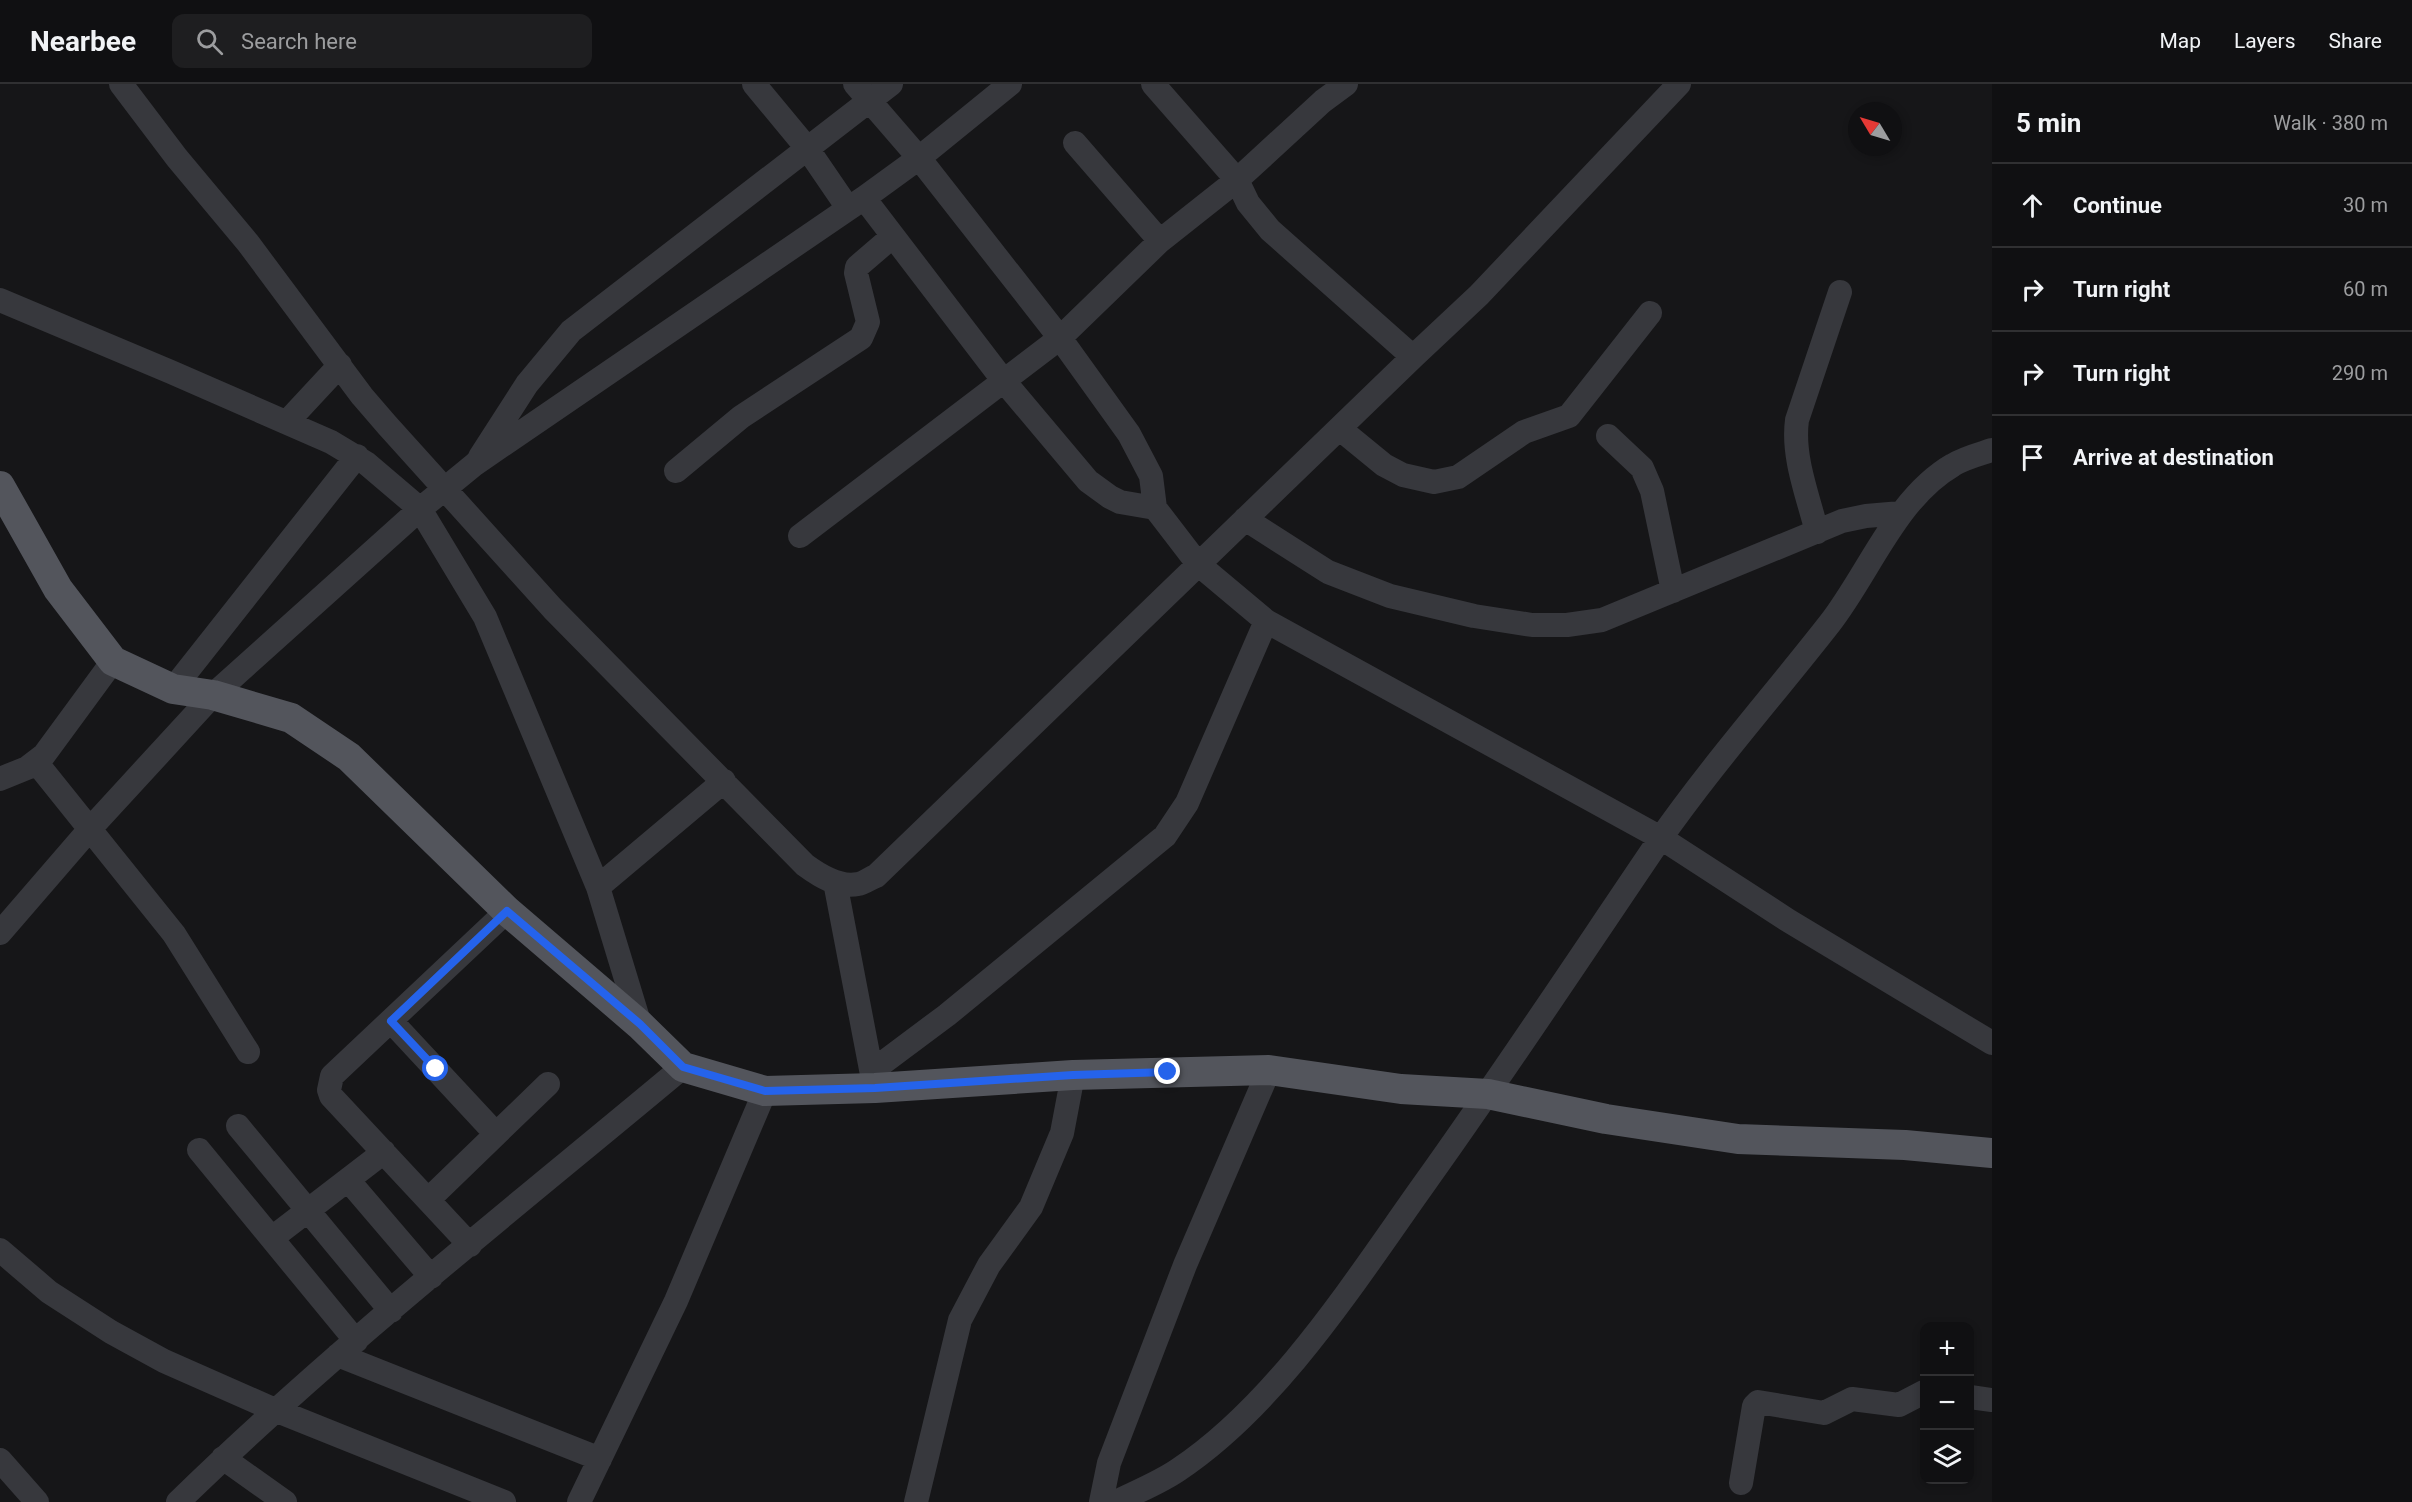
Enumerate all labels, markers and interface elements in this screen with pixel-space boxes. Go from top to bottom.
search box [172,14,592,68]
text: Nearbee [30,25,136,58]
icon: search [193,25,226,58]
text: Search here [241,29,357,54]
text: Map [2159,29,2201,53]
text: Layers [2234,29,2295,53]
text: Share [2328,29,2382,53]
north arrow [1848,102,1902,156]
text: 5 min [2016,108,2081,138]
text: Walk · 380 m [2273,111,2388,135]
icon: ahead [2016,189,2049,222]
text: Continue [2073,193,2162,218]
text: 30 m [2343,193,2388,217]
icon: right [2016,273,2049,306]
text: Turn right [2073,277,2170,302]
text: 60 m [2343,277,2388,301]
icon: right [2016,357,2049,390]
text: Turn right [2073,361,2170,386]
text: 290 m [2332,361,2388,385]
icon: arrive [2016,441,2049,474]
text: Arrive at destination [2073,445,2274,470]
route start [422,1055,448,1081]
route end [1154,1058,1180,1084]
map controls [1920,1322,1974,1484]
button: + [1920,1322,1974,1376]
button: − [1920,1376,1974,1430]
button: layers [1920,1430,1974,1484]

